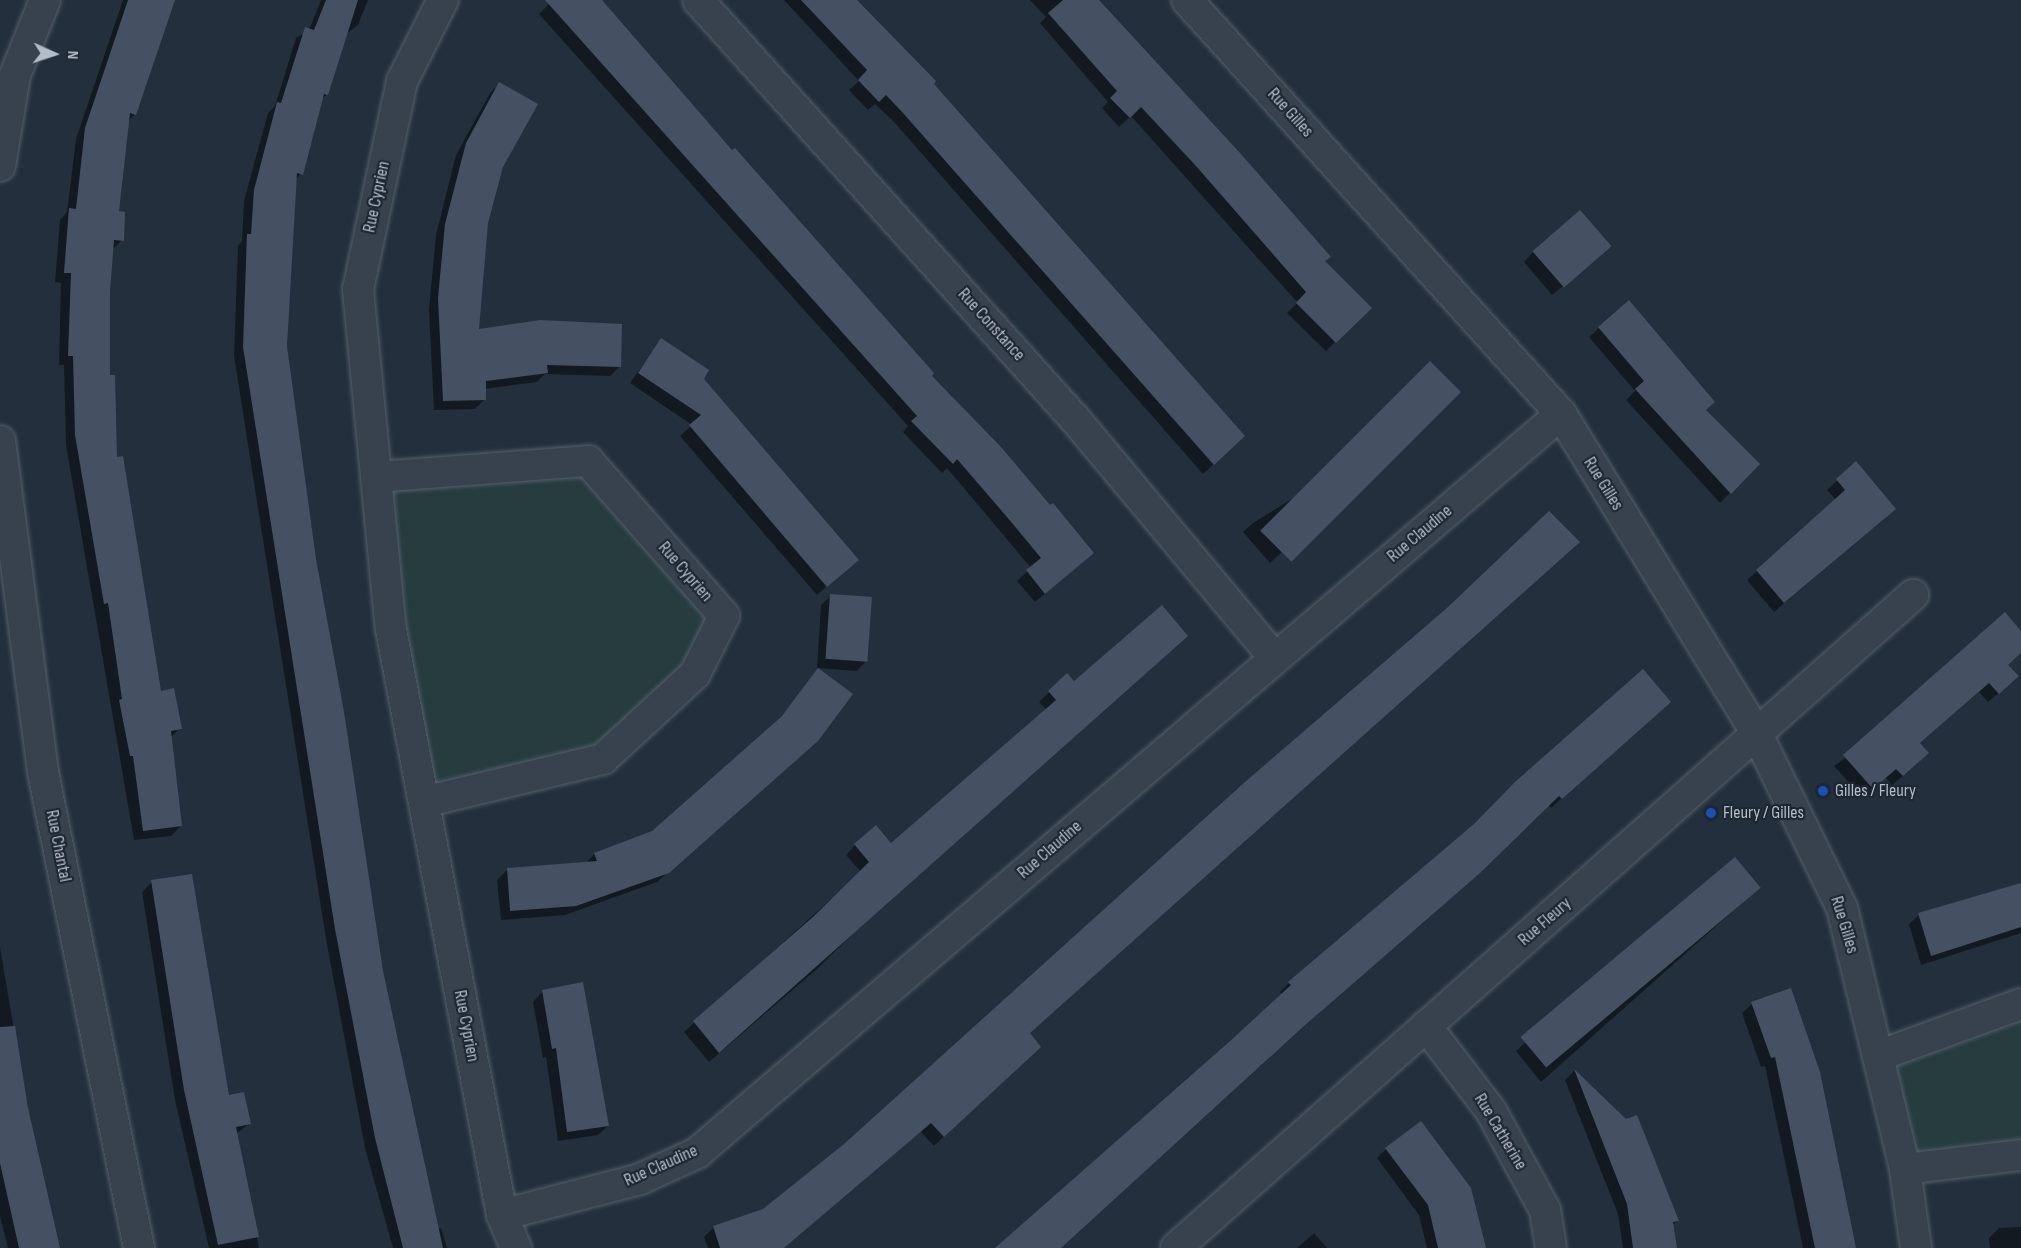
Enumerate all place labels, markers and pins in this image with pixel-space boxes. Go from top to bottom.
place label: Gilles / Fleury [1835,780,1916,802]
marker: Gilles / Fleury [1816,784,1830,798]
place label: Fleury / Gilles [1723,802,1804,824]
marker: Fleury / Gilles [1704,806,1718,820]

